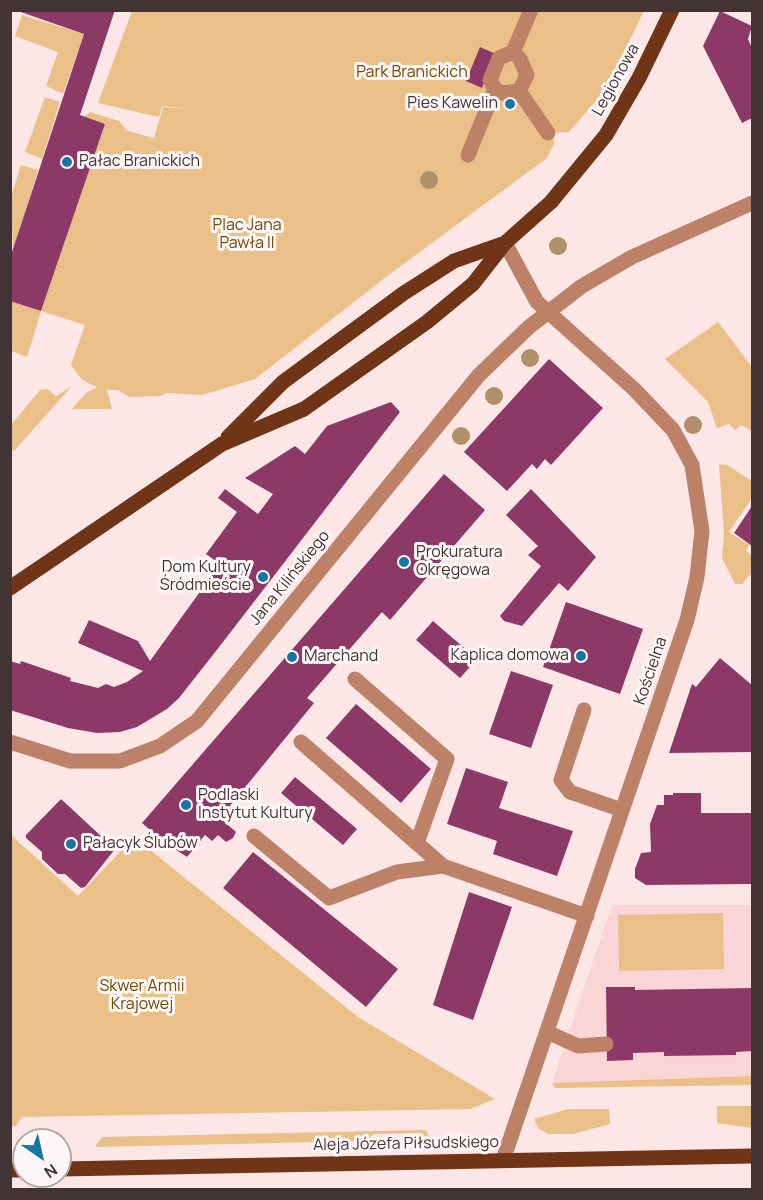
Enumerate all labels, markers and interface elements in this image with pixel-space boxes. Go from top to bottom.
street label: Legionowa [588,41,644,119]
park label: Park Branickich [356,63,468,83]
place label: Pies Kawelin [407,94,498,114]
marker: Pies Kawelin [503,97,517,111]
place label: Pałac Branickich [79,152,200,172]
marker: Pałac Branickich [60,155,74,169]
park label: Plac Jana Pawła II [212,216,282,254]
street label: Jana Kilińskiego [246,527,334,629]
place label: Prokuratura Okręgowa [416,543,503,581]
marker: Prokuratura Okręgowa [397,555,411,569]
place label: Dom Kultury Śródmieście [160,558,251,596]
marker: Dom Kultury Śródmieście [256,570,270,584]
street label: Kościelna [630,635,672,707]
place label: Kaplica domowa [450,646,569,666]
place label: Marchand [304,647,378,667]
marker: Kaplica domowa [574,649,588,663]
marker: Marchand [285,650,299,664]
place label: Podlaski Instytut Kultury [198,786,313,824]
marker: Podlaski Instytut Kultury [179,798,193,812]
place label: Pałacyk Ślubów [83,834,198,854]
marker: Pałacyk Ślubów [64,837,78,851]
park label: Skwer Armii Krajowej [99,977,185,1015]
north arrow [12,1128,72,1188]
street label: Aleja Józefa Piłsudskiego [313,1133,499,1155]
text: N [40,1159,62,1184]

